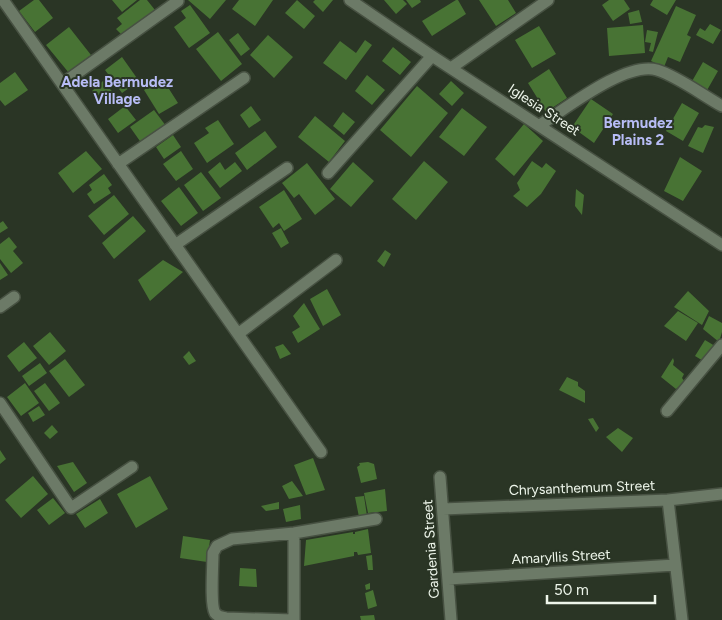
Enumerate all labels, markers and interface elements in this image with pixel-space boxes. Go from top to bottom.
district label: Adela Bermudez Village [61,73,173,108]
street label: Iglesia Street [505,80,583,140]
district label: Bermudez Plains 2 [603,114,673,149]
street label: Chrysanthemum Street [508,477,656,499]
street label: Gardenia Street [419,499,443,599]
street label: Amaryllis Street [511,546,611,568]
scale bar [547,572,654,604]
text: 50 m [554,581,589,599]

